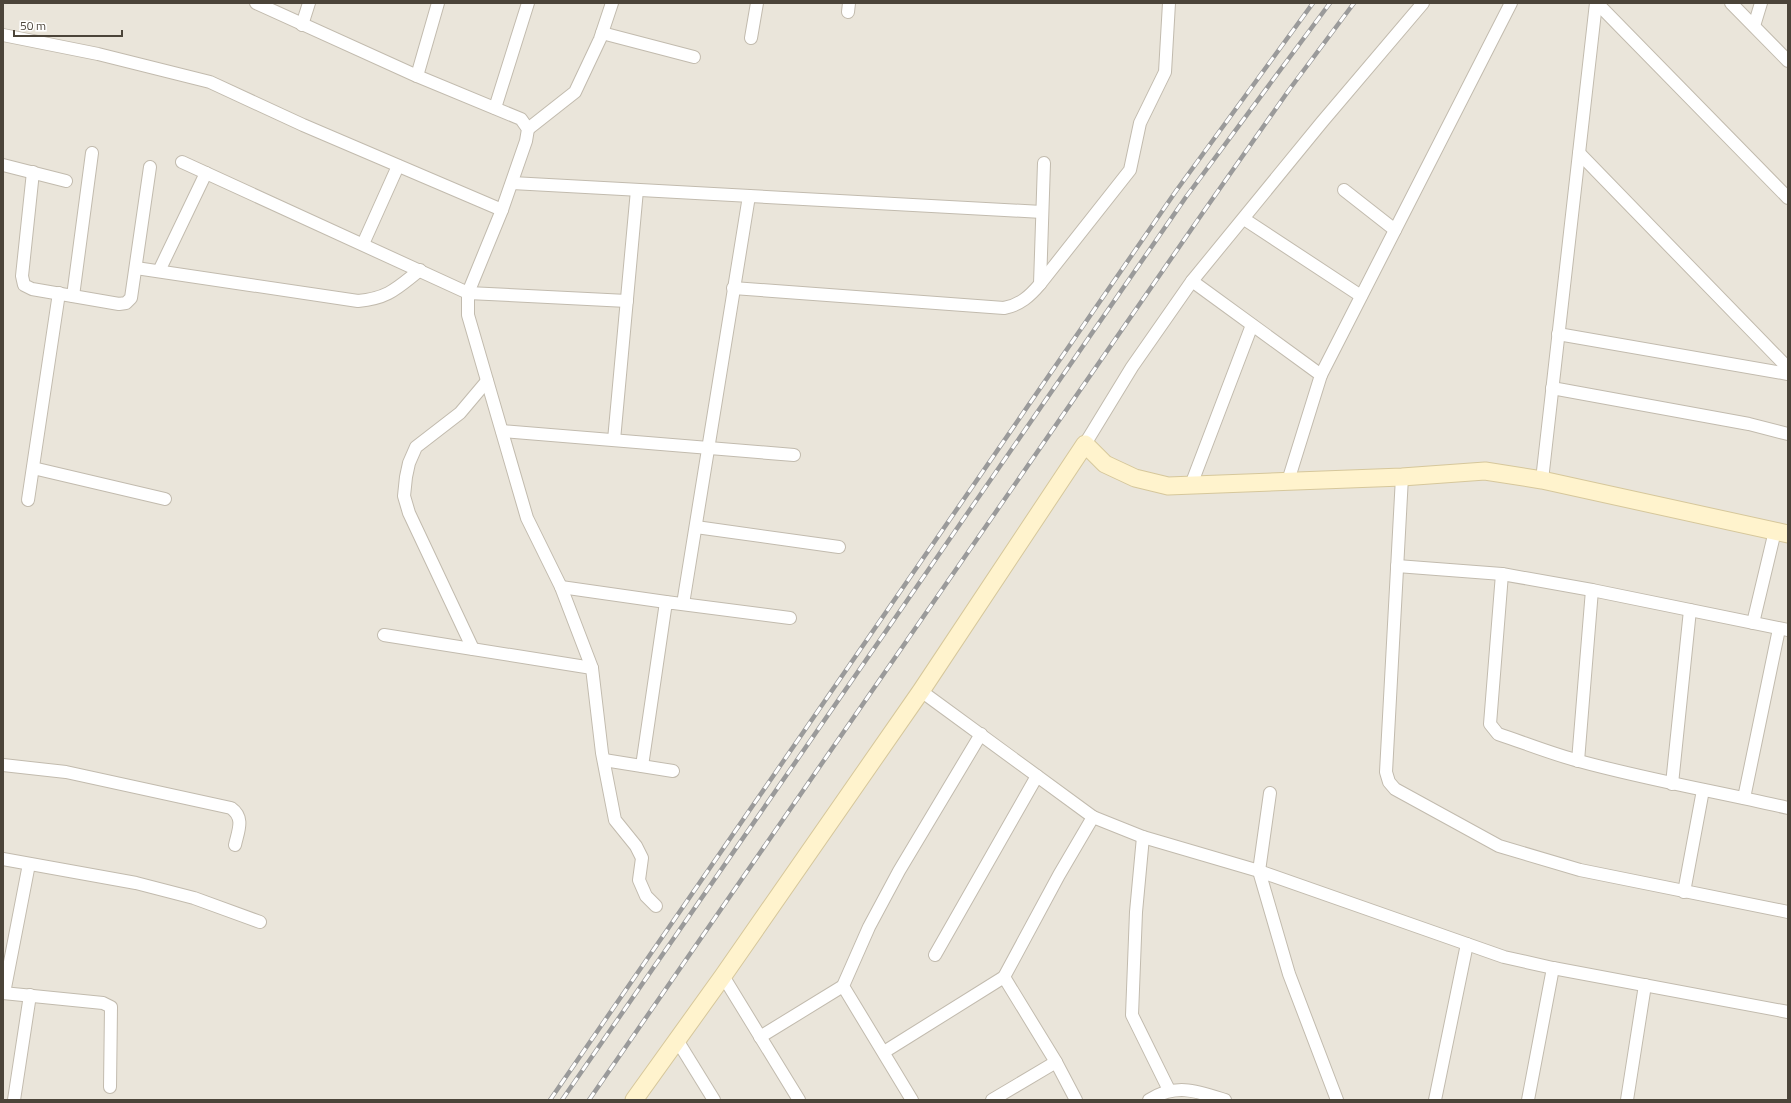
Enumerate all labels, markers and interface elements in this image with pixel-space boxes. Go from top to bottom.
scale bar [14,12,122,38]
text: 50 m [20,16,46,35]

